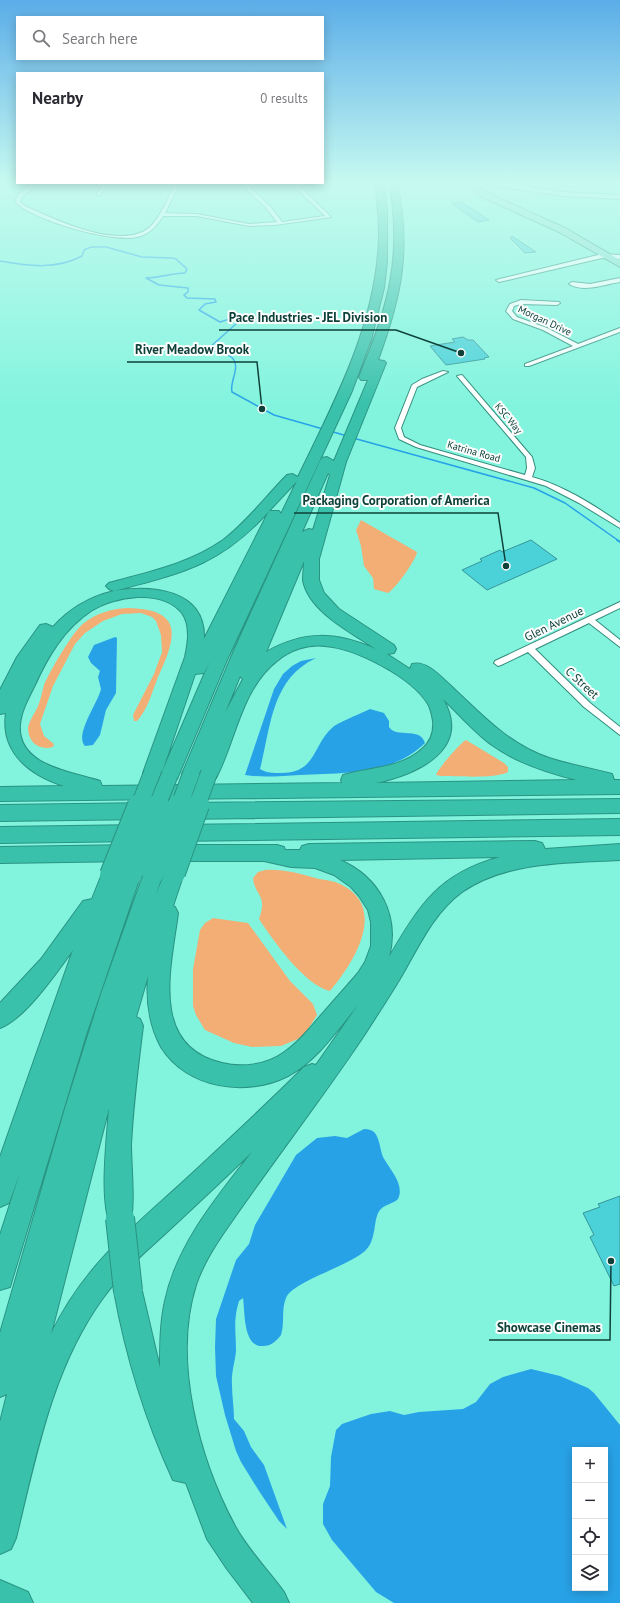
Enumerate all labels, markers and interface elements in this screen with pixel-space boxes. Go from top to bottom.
search box [16,16,324,60]
icon: search [30,27,52,49]
text: Search here [62,29,138,48]
text: Nearby [32,87,83,109]
text: 0 results [260,90,308,107]
street label: Morgan Drive [516,302,574,339]
callout: Pace Industries - JEL Division [219,305,396,330]
text: Pace Industries - JEL Division [229,309,387,326]
callout: River Meadow Brook [127,337,257,362]
text: River Meadow Brook [135,341,250,358]
street label: KSC Way [492,400,526,437]
street label: Katrina Road [446,438,502,465]
callout: Packaging Corporation of America [294,488,498,513]
text: Packaging Corporation of America [302,492,490,509]
street label: Glen Avenue [522,603,586,644]
street label: C Street [563,663,602,702]
callout: Showcase Cinemas [489,1315,610,1340]
text: Showcase Cinemas [497,1319,602,1336]
map controls [572,1447,608,1591]
button: + [572,1447,608,1483]
button: − [572,1483,608,1519]
button: locate [572,1519,608,1555]
button: layers [572,1555,608,1591]

